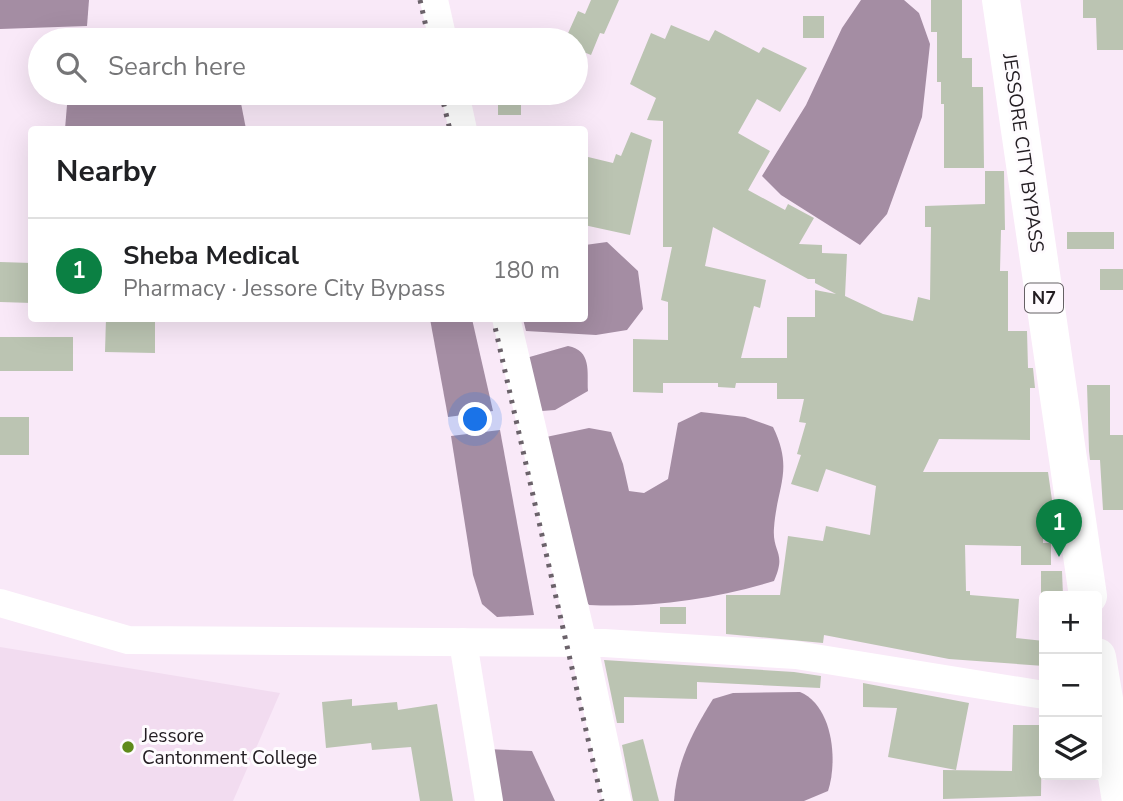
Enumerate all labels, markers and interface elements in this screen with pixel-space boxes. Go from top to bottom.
search box [28,28,588,105]
icon: search [52,48,90,86]
text: Search here [108,49,246,84]
street label: JESSORE CITY BYPASS [996,51,1050,254]
text: Nearby [56,151,156,192]
text: Sheba Medical [123,238,299,273]
text: 1 [72,255,86,286]
text: 180 m [493,255,560,286]
text: Pharmacy · Jessore City Bypass [123,273,445,304]
road number: N7 [1025,284,1063,312]
your location [458,402,492,436]
pin: 1 [1036,499,1082,557]
map controls [1039,591,1102,780]
button: + [1039,591,1102,654]
button: − [1039,654,1102,717]
button: layers [1039,717,1102,780]
place label: Jessore Cantonment College [141,723,317,771]
marker: Jessore Cantonment College [120,739,136,755]

